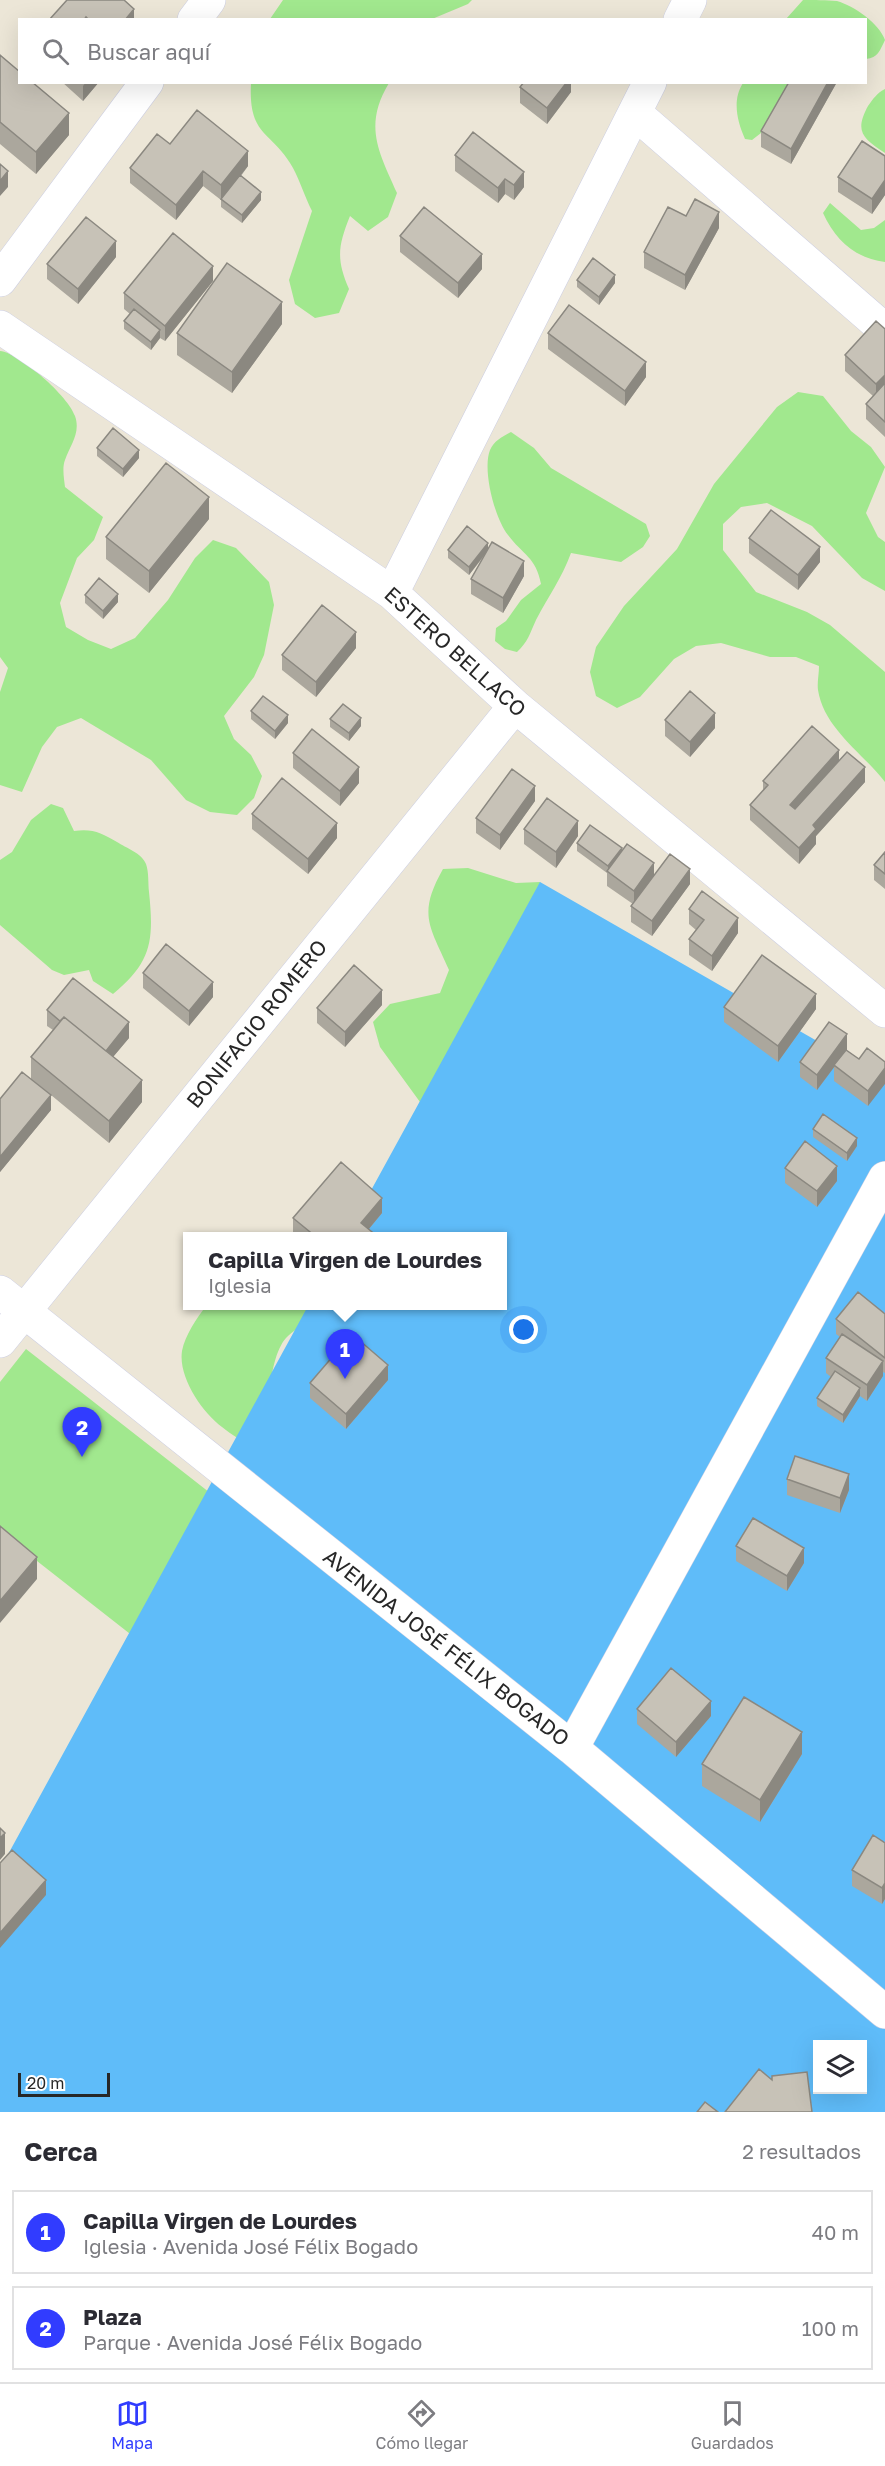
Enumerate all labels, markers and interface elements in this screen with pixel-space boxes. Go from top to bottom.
search box [18,18,867,84]
icon: search [39,35,72,68]
text: Buscar aquí [87,38,210,65]
street label: ESTERO BELLACO [379,581,532,722]
street label: BONIFACIO ROMERO [180,934,332,1113]
popup [183,1232,507,1310]
text: Capilla Virgen de Lourdes [208,1246,482,1273]
text: Iglesia [208,1273,272,1297]
your location [509,1315,538,1344]
pin: 1 [326,1330,364,1379]
pin: 2 [62,1408,101,1457]
street label: AVENIDA JOSÉ FÉLIX BOGADO [318,1543,575,1751]
map controls [813,2040,867,2094]
button: layers [813,2040,867,2094]
scale bar [18,2070,110,2098]
text: 20 m [27,2073,64,2093]
text: Cerca [24,2136,98,2167]
text: 2 resultados [742,2139,861,2163]
text: Capilla Virgen de Lourdes [83,2207,357,2234]
text: 1 [40,2220,51,2244]
text: 40 m [812,2220,859,2244]
text: Iglesia · Avenida José Félix Bogado [83,2234,418,2258]
text: Plaza [83,2303,142,2330]
text: 2 [39,2316,52,2340]
text: 100 m [802,2316,859,2340]
text: Parque · Avenida José Félix Bogado [83,2330,422,2354]
tab: Mapa [111,2397,153,2453]
tab: Cómo llegar [376,2397,468,2453]
tab: Guardados [691,2397,774,2453]

